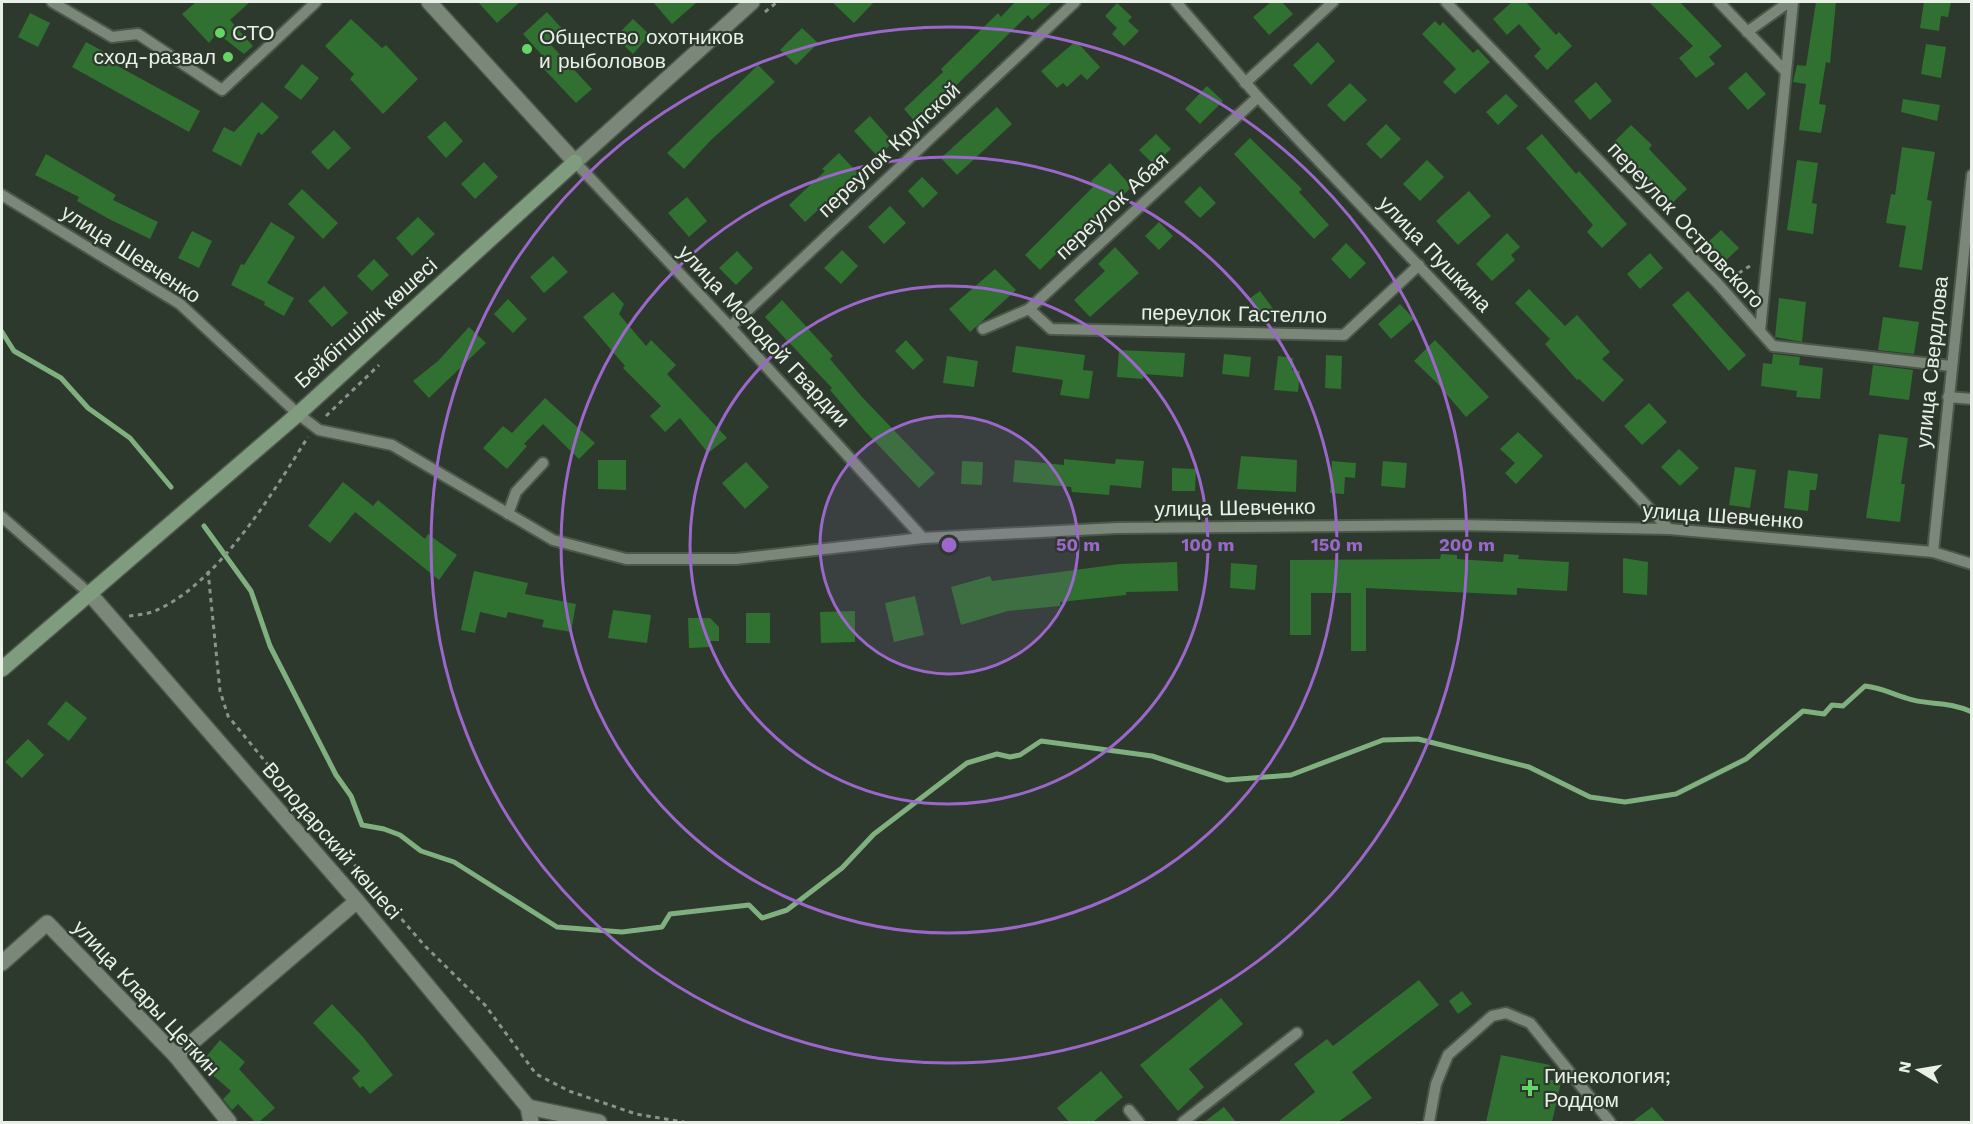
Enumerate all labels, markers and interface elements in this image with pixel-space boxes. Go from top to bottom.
place label: СТО [232,20,275,45]
place label: Общество охотников и рыболовов [539,24,744,73]
marker: СТО [213,26,227,40]
marker: Общество охотников и рыболовов [520,42,534,56]
place label: сход-развал [93,44,216,69]
marker: сход-развал [221,50,235,64]
street label: переулок Крупской [812,77,965,222]
street label: переулок Островского [1603,136,1770,313]
street label: переулок Абая [1050,147,1173,264]
street label: улица Пушкина [1374,190,1497,317]
street label: улица Шевченко [57,199,206,308]
street label: улица Молодой Гвардии [673,239,855,432]
street label: Бейбітшілік көшесі [289,252,442,393]
street label: улица Свердлова [1910,274,1953,449]
street label: переулок Гастелло [1141,299,1327,328]
street label: улица Шевченко [1154,494,1316,521]
street label: улица Шевченко [1642,497,1804,534]
text: 50 m [1056,534,1100,555]
text: 100 m [1181,534,1235,555]
text: 150 m [1311,534,1363,555]
text: 200 m [1439,534,1495,555]
centre of rings [939,535,959,555]
street label: Володарский көшесі [258,757,407,924]
street label: улица Клары Цеткин [68,915,225,1081]
north arrow [1889,1040,1949,1100]
text: N [1894,1060,1915,1075]
place label: Гинекология; Роддом [1544,1063,1671,1112]
marker: Гинекология; Роддом [1521,1079,1539,1097]

